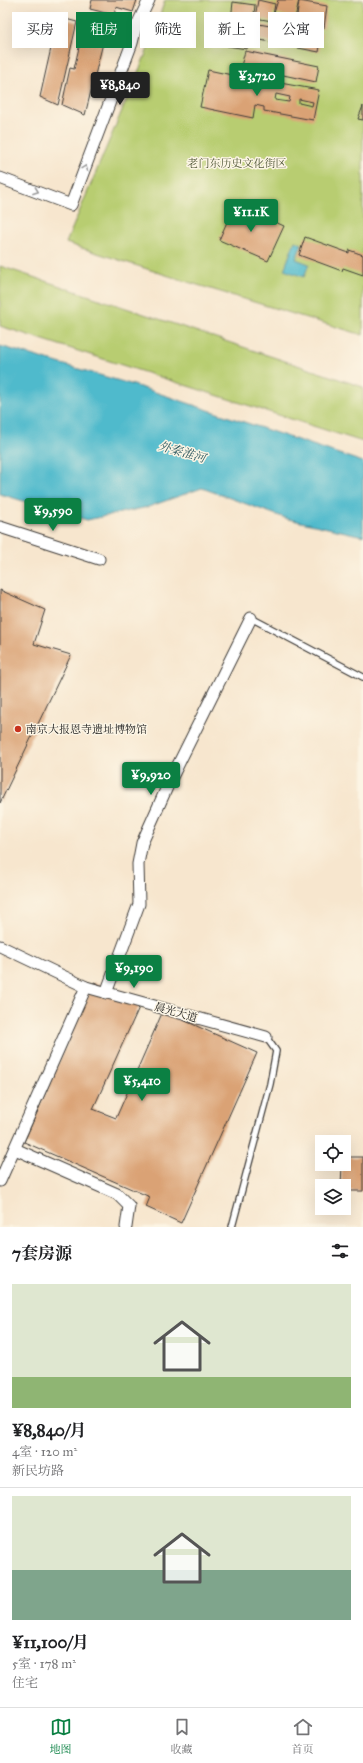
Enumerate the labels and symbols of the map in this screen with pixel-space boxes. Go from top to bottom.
pin: ¥3,720 [224,63,290,97]
pin: ¥8,840 [87,72,153,106]
park label: 老门东历史文化街区 [188,157,287,170]
one-way arrow [81,165,89,172]
one-way arrow [32,187,39,195]
pin: ¥11.1K [218,199,284,233]
water label: 外秦淮河 [157,439,209,466]
pin: ¥9,590 [20,498,86,532]
place label: 南京大报恩寺遗址博物馆 [26,723,147,736]
marker: 南京大报恩寺遗址博物馆 [13,724,23,734]
pin: ¥9,920 [118,762,184,796]
pin: ¥9,190 [101,955,167,989]
street label: 晨光大道 [153,1000,199,1025]
pin: ¥5,410 [109,1068,175,1102]

